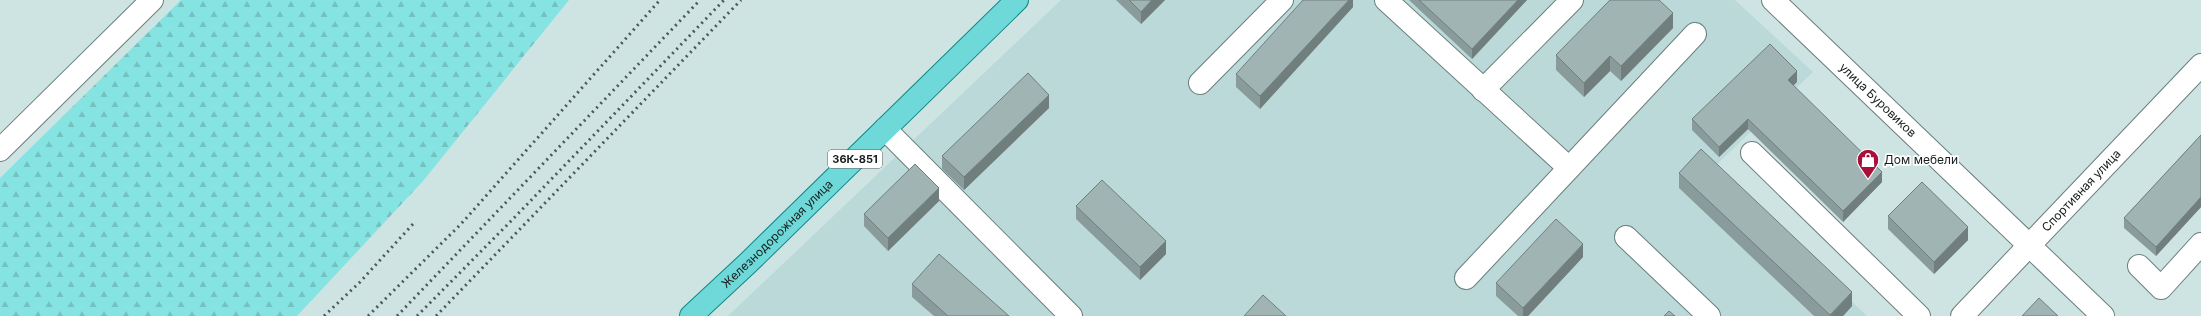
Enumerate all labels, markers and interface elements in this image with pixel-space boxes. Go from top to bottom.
street label: улица Буровиков [1837,60,1920,140]
street label: Спортивная улица [2038,146,2124,235]
shop icon: Дом мебели [1855,147,1881,180]
road number: 36К-851 [828,150,882,168]
place label: Дом мебели [1884,152,1958,167]
street label: Железнодорожная улица [718,176,836,291]

